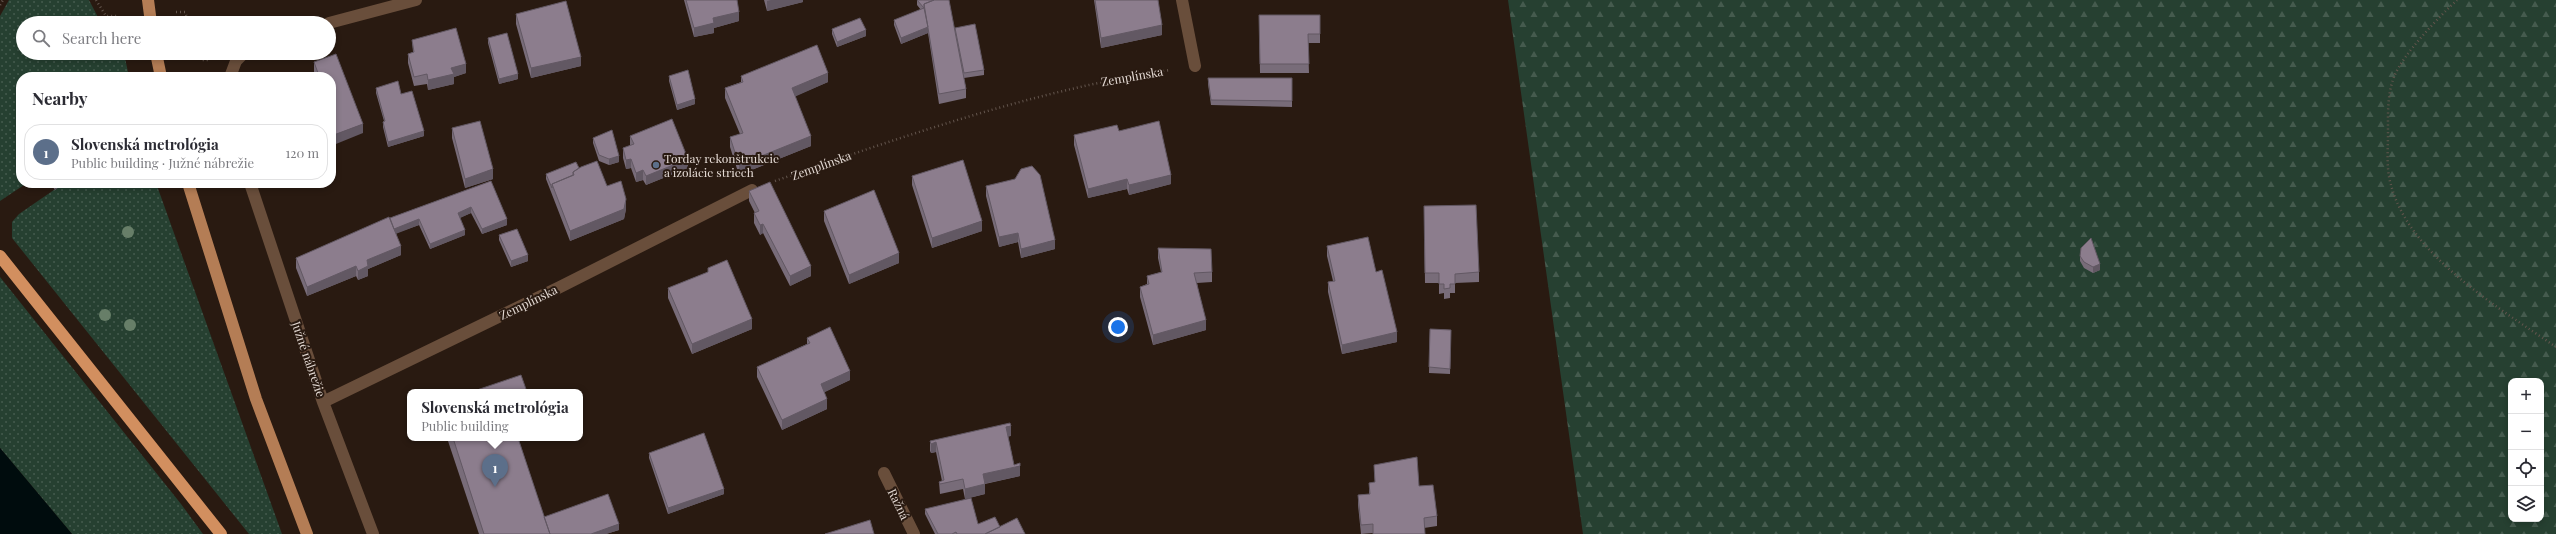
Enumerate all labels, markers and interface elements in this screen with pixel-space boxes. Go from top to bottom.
search box [16,16,336,60]
icon: search [30,27,52,49]
text: Search here [62,28,141,48]
street label: Zemplínska [1100,63,1164,89]
text: Nearby [32,87,87,109]
text: Slovenská metrológia [71,134,219,154]
text: 1 [44,144,48,161]
text: 120 m [285,144,319,161]
street label: Zemplínska [789,147,853,183]
place label: Torday rekonštrukcie a izolácie striech [664,150,779,180]
text: Public building · Južné nábrežie [71,154,254,171]
marker: Torday rekonštrukcie a izolácie striech [651,160,661,170]
street label: Zemplínska [496,281,560,323]
your location [1108,317,1128,337]
street label: Južné nábrežie [288,318,329,399]
map controls [2508,378,2544,522]
button: + [2508,378,2544,414]
popup [407,389,583,441]
text: Slovenská metrológia [421,397,569,417]
button: − [2508,414,2544,450]
text: Public building [421,417,509,434]
button: locate [2508,450,2544,486]
pin: 1 [482,454,508,487]
street label: Ražná [885,486,913,522]
button: layers [2508,486,2544,522]

